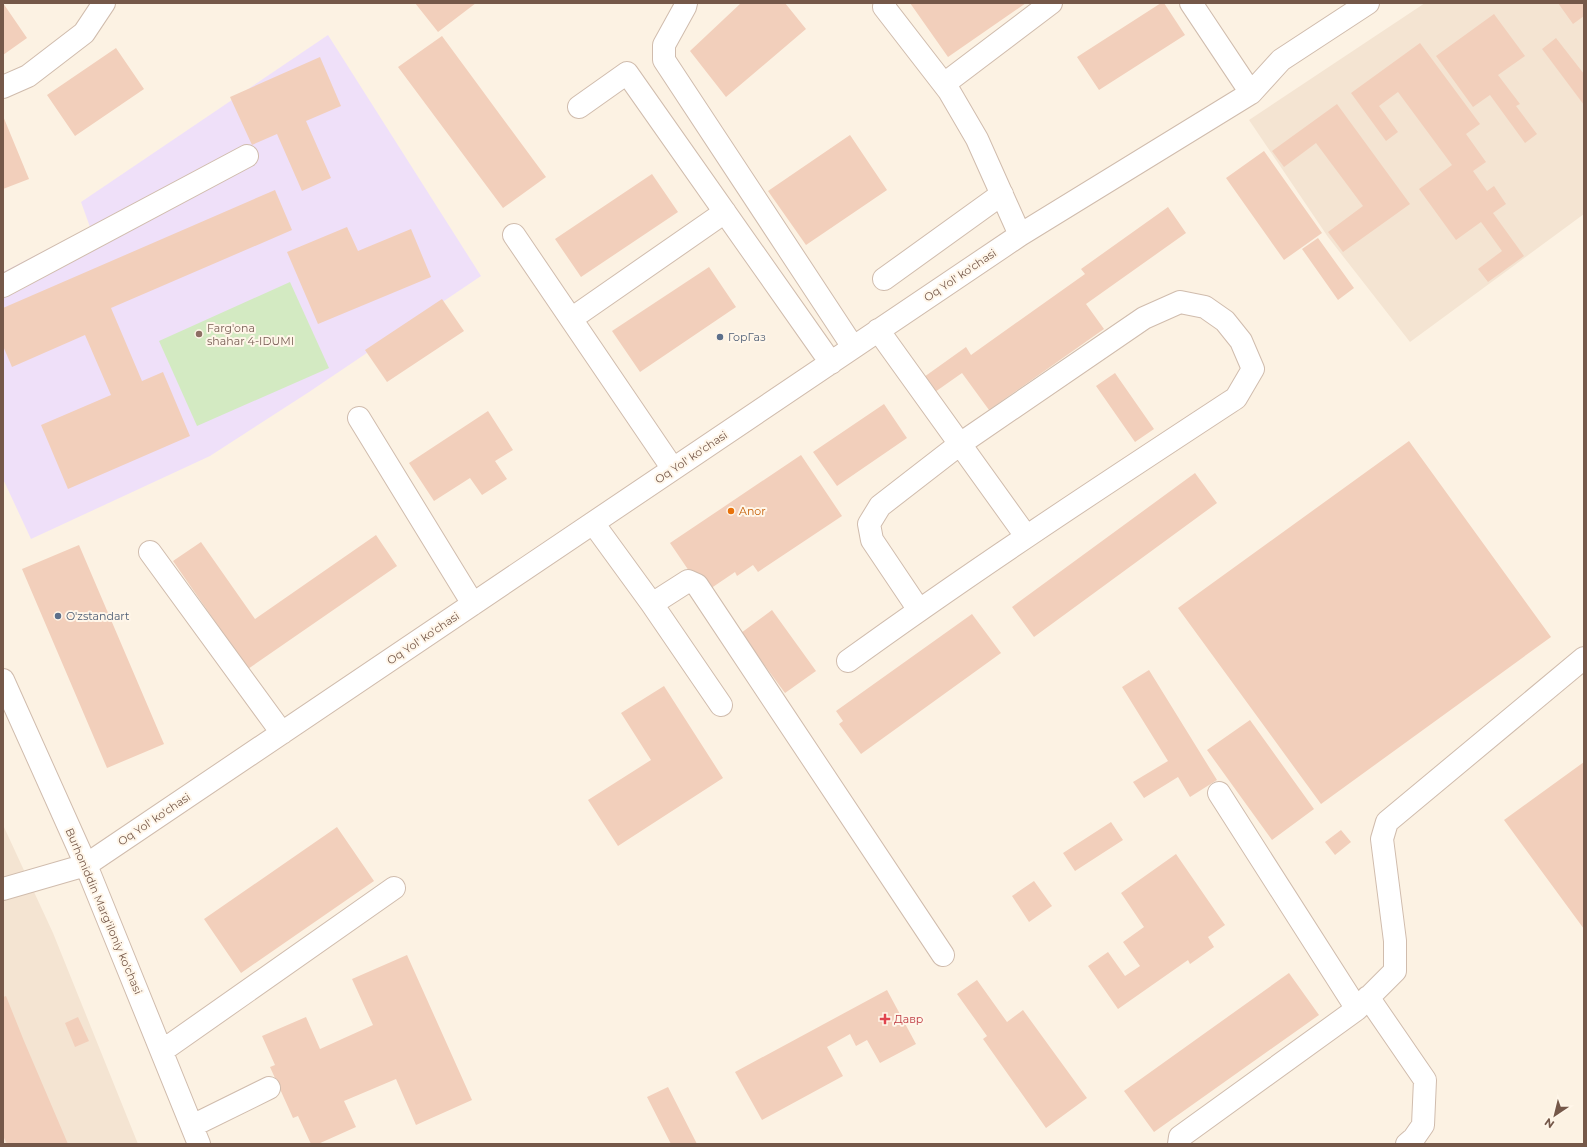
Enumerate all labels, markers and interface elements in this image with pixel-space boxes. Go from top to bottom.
street label: Oq Yol' ko'chasi [921,246,999,304]
place label: Farg'ona shahar 4-IDUMI [207,321,294,348]
marker: Farg'ona shahar 4-IDUMI [194,329,204,339]
place label: ГорГаз [728,330,766,344]
marker: ГорГаз [715,332,725,342]
street label: Oq Yol' ko'chasi [652,428,730,486]
place label: Anor [739,504,766,518]
marker: Anor [726,506,736,516]
place label: O'zstandart [66,609,130,623]
street label: Oq Yol' ko'chasi [384,609,462,667]
marker: O'zstandart [53,611,63,621]
street label: Oq Yol' ko'chasi [115,790,193,848]
street label: Burhoniddin Marg'iloniy ko'chasi [62,826,146,996]
place label: Давр [894,1012,923,1026]
marker: Давр [879,1013,891,1025]
north arrow [1535,1095,1575,1135]
text: N [1542,1115,1557,1131]

